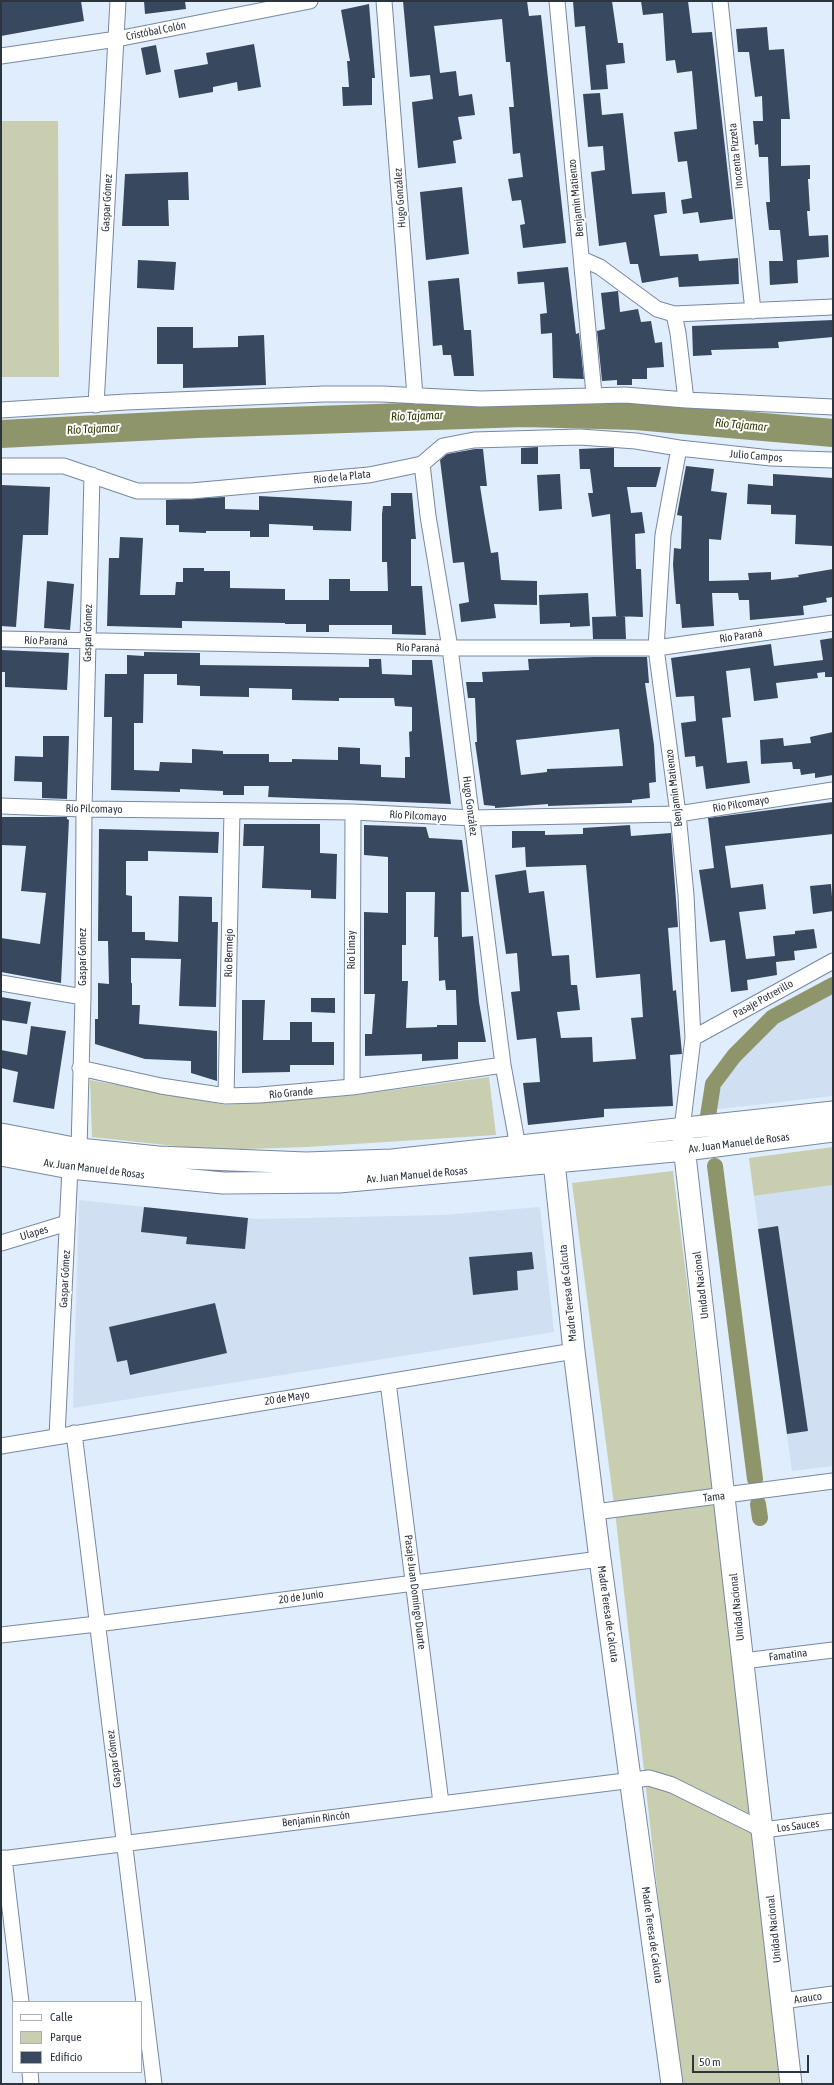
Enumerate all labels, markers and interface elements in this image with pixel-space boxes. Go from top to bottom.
street label: Cristóbal Colón [125,19,187,43]
street label: Inocenta Pizzeta [726,122,746,190]
street label: Benjamín Matienzo [565,159,587,237]
street label: Hugo González [391,168,409,228]
street label: Gaspar Gómez [99,174,115,232]
water label: Río Tajamar [391,408,443,424]
water label: Río Tajamar [714,416,768,434]
water label: Río Tajamar [67,420,119,438]
street label: Julio Campos [729,447,783,465]
street label: Río de la Plata [313,467,371,487]
street label: Gaspar Gómez [81,604,95,662]
street label: Río Paraná [719,626,763,646]
street label: Río Paraná [24,634,68,648]
street label: Río Paraná [396,641,440,655]
street label: Benjamín Matienzo [663,748,685,828]
street label: Hugo González [460,775,480,837]
street label: Río Pilcomayo [712,793,770,815]
street label: Río Pilcomayo [65,802,123,816]
street label: Río Pilcomayo [389,808,447,824]
street label: Gaspar Gómez [76,928,90,986]
street label: Río Bermejo [222,929,236,977]
street label: Río Limay [345,930,359,970]
street label: Pasaje Potrerillo [731,977,795,1021]
street label: Río Grande [268,1084,314,1102]
street label: Av. Juan Manuel de Rosas [688,1130,790,1156]
street label: Av. Juan Manuel de Rosas [43,1156,145,1182]
street label: Av. Juan Manuel de Rosas [366,1164,468,1186]
street label: Ulapes [18,1223,50,1243]
street label: Madre Teresa de Calcuta [556,1244,580,1342]
street label: Gaspar Gómez [57,1250,73,1308]
street label: Unidad Nacional [690,1250,712,1320]
street label: 20 de Mayo [263,1388,311,1408]
street label: Tama [702,1489,726,1505]
street label: Pasaje Juan Domingo Duarte [401,1534,429,1650]
street label: Madre Teresa de Calcuta [595,1565,621,1663]
street label: Unidad Nacional [727,1572,747,1642]
street label: 20 de Junio [278,1587,324,1607]
street label: Famatina [768,1646,808,1664]
street label: Gaspar Gómez [104,1730,124,1788]
street label: Benjamín Rincón [281,1808,351,1830]
street label: Los Sauces [776,1817,820,1835]
street label: Madre Teresa de Calcuta [639,1886,665,1984]
street label: Unidad Nacional [764,1894,784,1964]
street label: Arauco [793,1990,823,2006]
legend [12,2001,142,2073]
text: Calle [50,2010,73,2024]
text: Parque [50,2030,82,2044]
scale bar [694,2047,811,2073]
text: Edificio [50,2050,82,2064]
text: 50 m [699,2055,721,2069]

